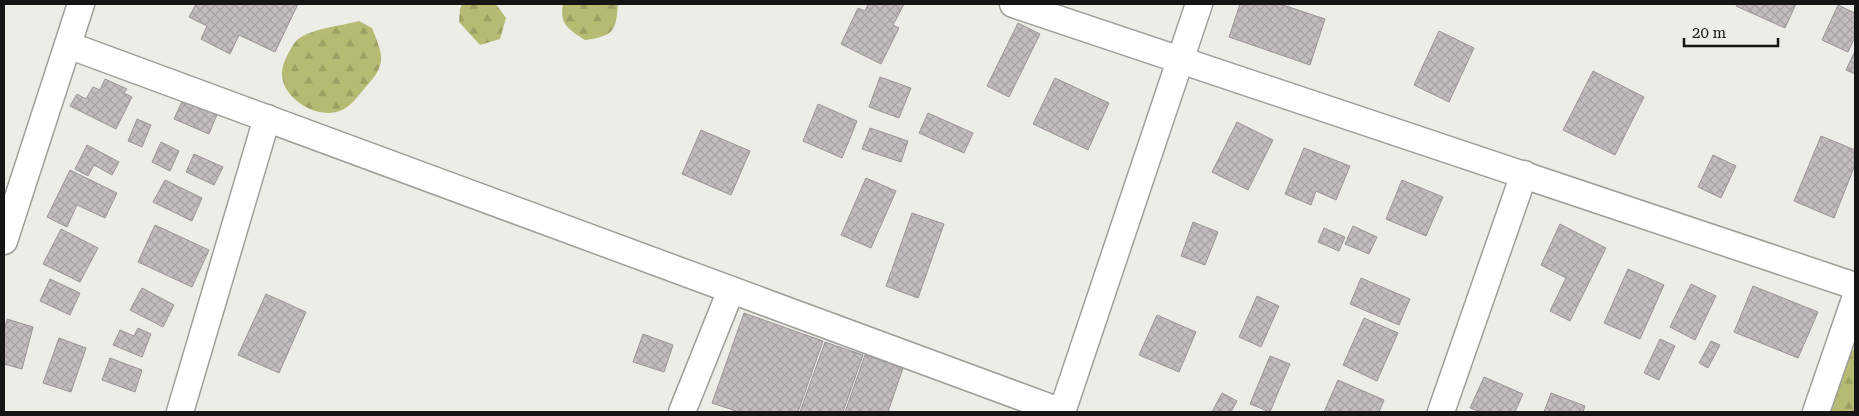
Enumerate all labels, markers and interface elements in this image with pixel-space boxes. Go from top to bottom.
scale bar [1684,15,1778,47]
text: 20 m [1692,24,1727,42]

